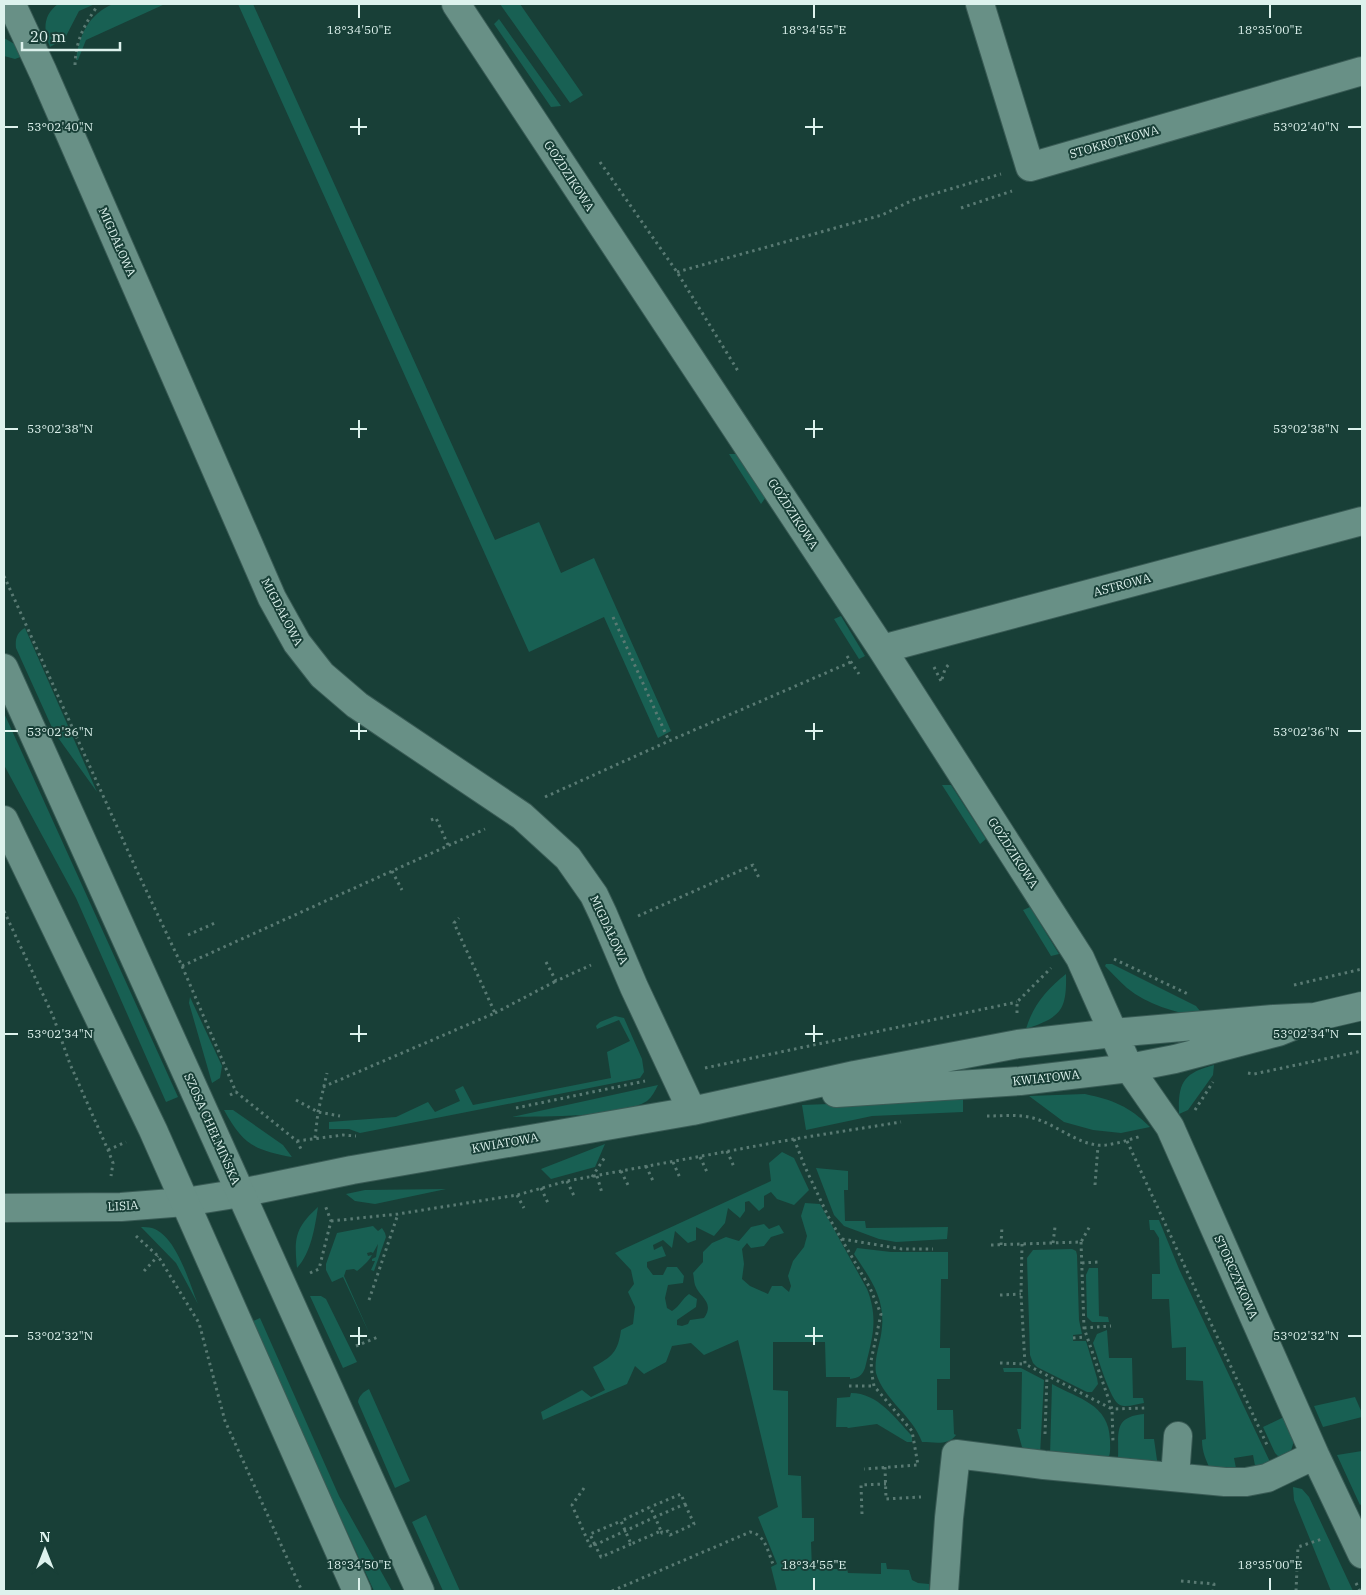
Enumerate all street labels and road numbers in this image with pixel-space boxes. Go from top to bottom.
street label: STOKROTKOWA [1068,121,1161,161]
street label: GOŹDZIKOWA [541,138,598,214]
street label: MIGDAŁOWA [95,205,140,280]
street label: GOŹDZIKOWA [765,476,822,552]
street label: ASTROWA [1092,569,1153,599]
street label: MIGDAŁOWA [258,575,307,649]
street label: GOŹDZIKOWA [985,815,1042,891]
street label: MIGDAŁOWA [587,893,632,967]
street label: KWIATOWA [1012,1066,1081,1088]
street label: SZOSA CHEŁMIŃSKA [181,1071,244,1188]
street label: KWIATOWA [470,1129,540,1156]
street label: LISIA [107,1197,139,1214]
street label: STORCZYKOWA [1211,1233,1262,1322]

